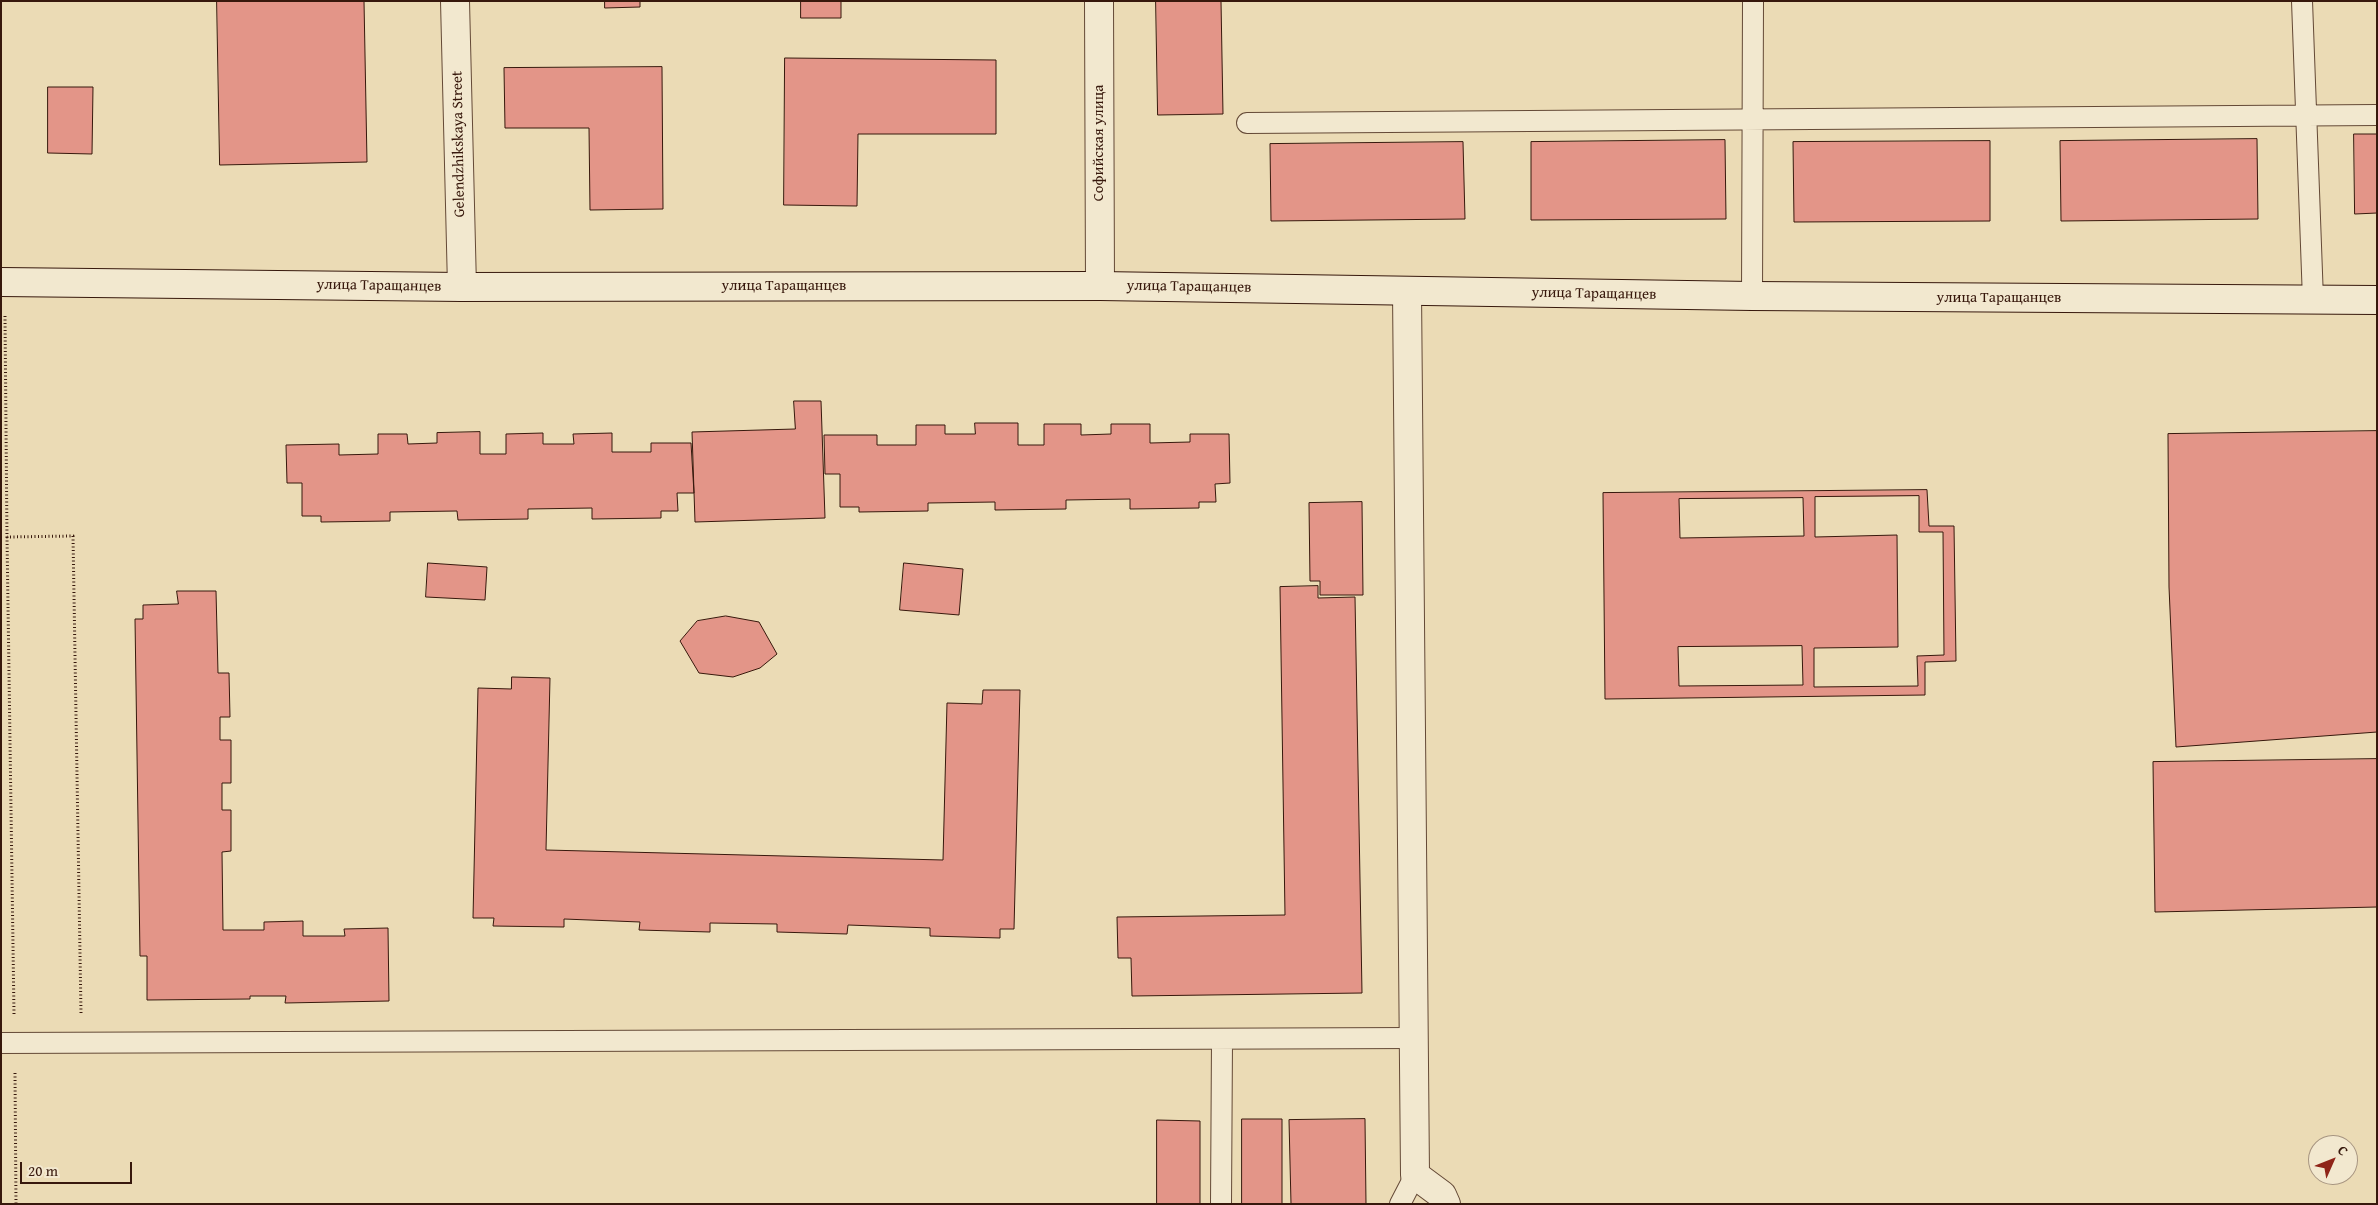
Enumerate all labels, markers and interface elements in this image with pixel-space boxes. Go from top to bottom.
street label: Gelendzhikskaya Street [449,71,469,217]
street label: Софийская улица [1090,85,1108,201]
street label: улица Таращанцев [316,276,442,296]
street label: улица Таращанцев [722,277,846,295]
street label: улица Таращанцев [1126,277,1252,297]
street label: улица Таращанцев [1531,284,1657,304]
street label: улица Таращанцев [1937,289,2061,307]
north arrow [2308,1135,2358,1185]
text: С [2333,1140,2353,1160]
scale bar [22,1152,135,1184]
text: 20 m [28,1160,58,1181]

